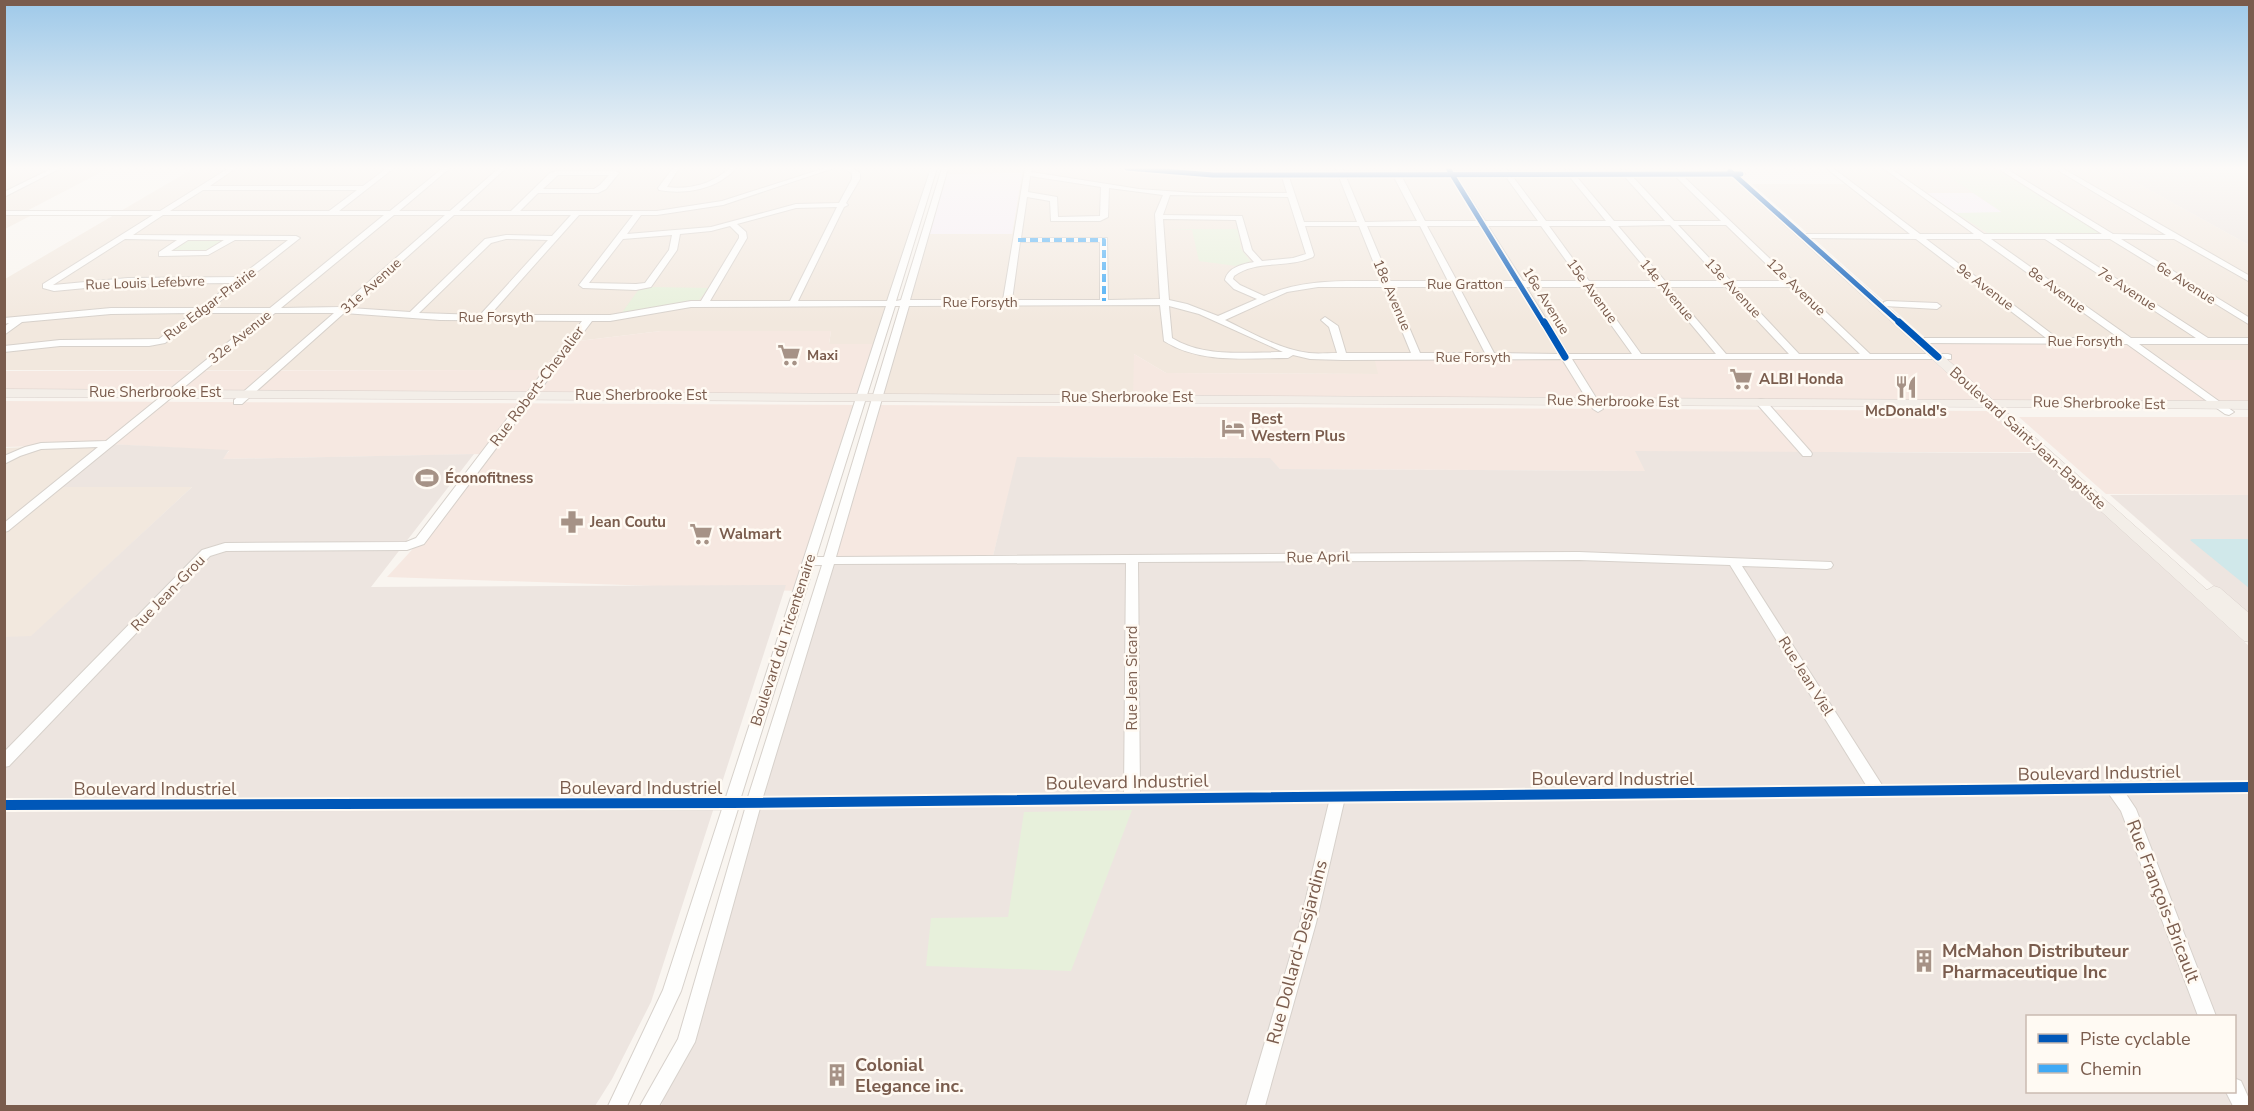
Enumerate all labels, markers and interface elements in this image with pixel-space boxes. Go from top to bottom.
street label: 31e Avenue [337,254,405,318]
street label: 13e Avenue [1700,254,1766,322]
street label: 12e Avenue [1762,254,1830,320]
street label: 15e Avenue [1562,255,1622,327]
street label: 14e Avenue [1635,255,1699,325]
street label: 18e Avenue [1369,257,1415,333]
street label: 6e Avenue [2153,257,2219,309]
street label: 9e Avenue [1952,259,2018,315]
street label: Rue Edgar-Prairie [160,263,260,345]
street label: 8e Avenue [2024,263,2090,317]
street label: 7e Avenue [2094,263,2160,315]
street label: 16e Avenue [1518,264,1574,338]
street label: Rue Louis Lefebvre [85,271,205,295]
street label: Rue Gratton [1427,275,1503,294]
street label: Rue Forsyth [942,293,1018,312]
street label: 32e Avenue [205,306,275,368]
street label: Rue Forsyth [458,308,534,327]
street label: Rue Robert-Chevalier [485,321,589,450]
street label: Rue Forsyth [2047,332,2123,351]
supermarket icon: Maxi [776,342,802,368]
place label: Maxi [807,346,838,365]
street label: Rue Forsyth [1435,348,1511,367]
street label: Boulevard Saint-Jean-Baptiste [1945,362,2111,514]
supermarket icon: ALBI Honda [1728,366,1754,392]
place label: ALBI Honda [1759,369,1843,389]
restaurant icon: McDonald's [1893,374,1919,400]
street label: Rue Sherbrooke Est [89,382,222,402]
street label: Rue Sherbrooke Est [575,385,708,405]
street label: Rue Sherbrooke Est [1061,387,1194,407]
street label: Rue Sherbrooke Est [1547,390,1680,412]
street label: Rue Sherbrooke Est [2033,392,2166,414]
place label: McDonald's [1865,401,1947,421]
place label: Best Western Plus [1251,409,1345,446]
hotel icon: Best Western Plus [1220,415,1246,441]
sports icon: Éconofitness [414,465,440,491]
place label: Éconofitness [445,468,533,488]
pharmacy icon: Jean Coutu [559,509,585,535]
place label: Jean Coutu [589,512,666,532]
supermarket icon: Walmart [688,521,714,547]
place label: Walmart [719,524,781,544]
street label: Rue April [1286,546,1350,568]
street label: Rue Jean-Grou [126,550,210,636]
street label: Boulevard du Tricentenaire [746,551,820,729]
street label: Rue Jean Sicard [1122,625,1142,731]
street label: Rue Jean Viel [1774,633,1839,720]
street label: Boulevard Industriel [2017,760,2181,786]
street label: Boulevard Industriel [1532,767,1695,791]
street label: Boulevard Industriel [1045,769,1209,795]
street label: Boulevard Industriel [560,776,723,800]
street label: Boulevard Industriel [74,777,237,801]
street label: Rue François-Bricault [2121,816,2205,987]
street label: Rue Dollard-Desjardins [1261,857,1333,1047]
place label: McMahon Distributeur Pharmaceutique Inc [1942,939,2129,984]
building icon: McMahon Distributeur Pharmaceutique Inc [1911,948,1937,974]
legend [2026,1015,2236,1093]
text: Piste cyclable [2080,1027,2191,1051]
place label: Colonial Elegance inc. [855,1053,964,1098]
text: Chemin [2080,1057,2142,1081]
building icon: Colonial Elegance inc. [824,1062,850,1088]

